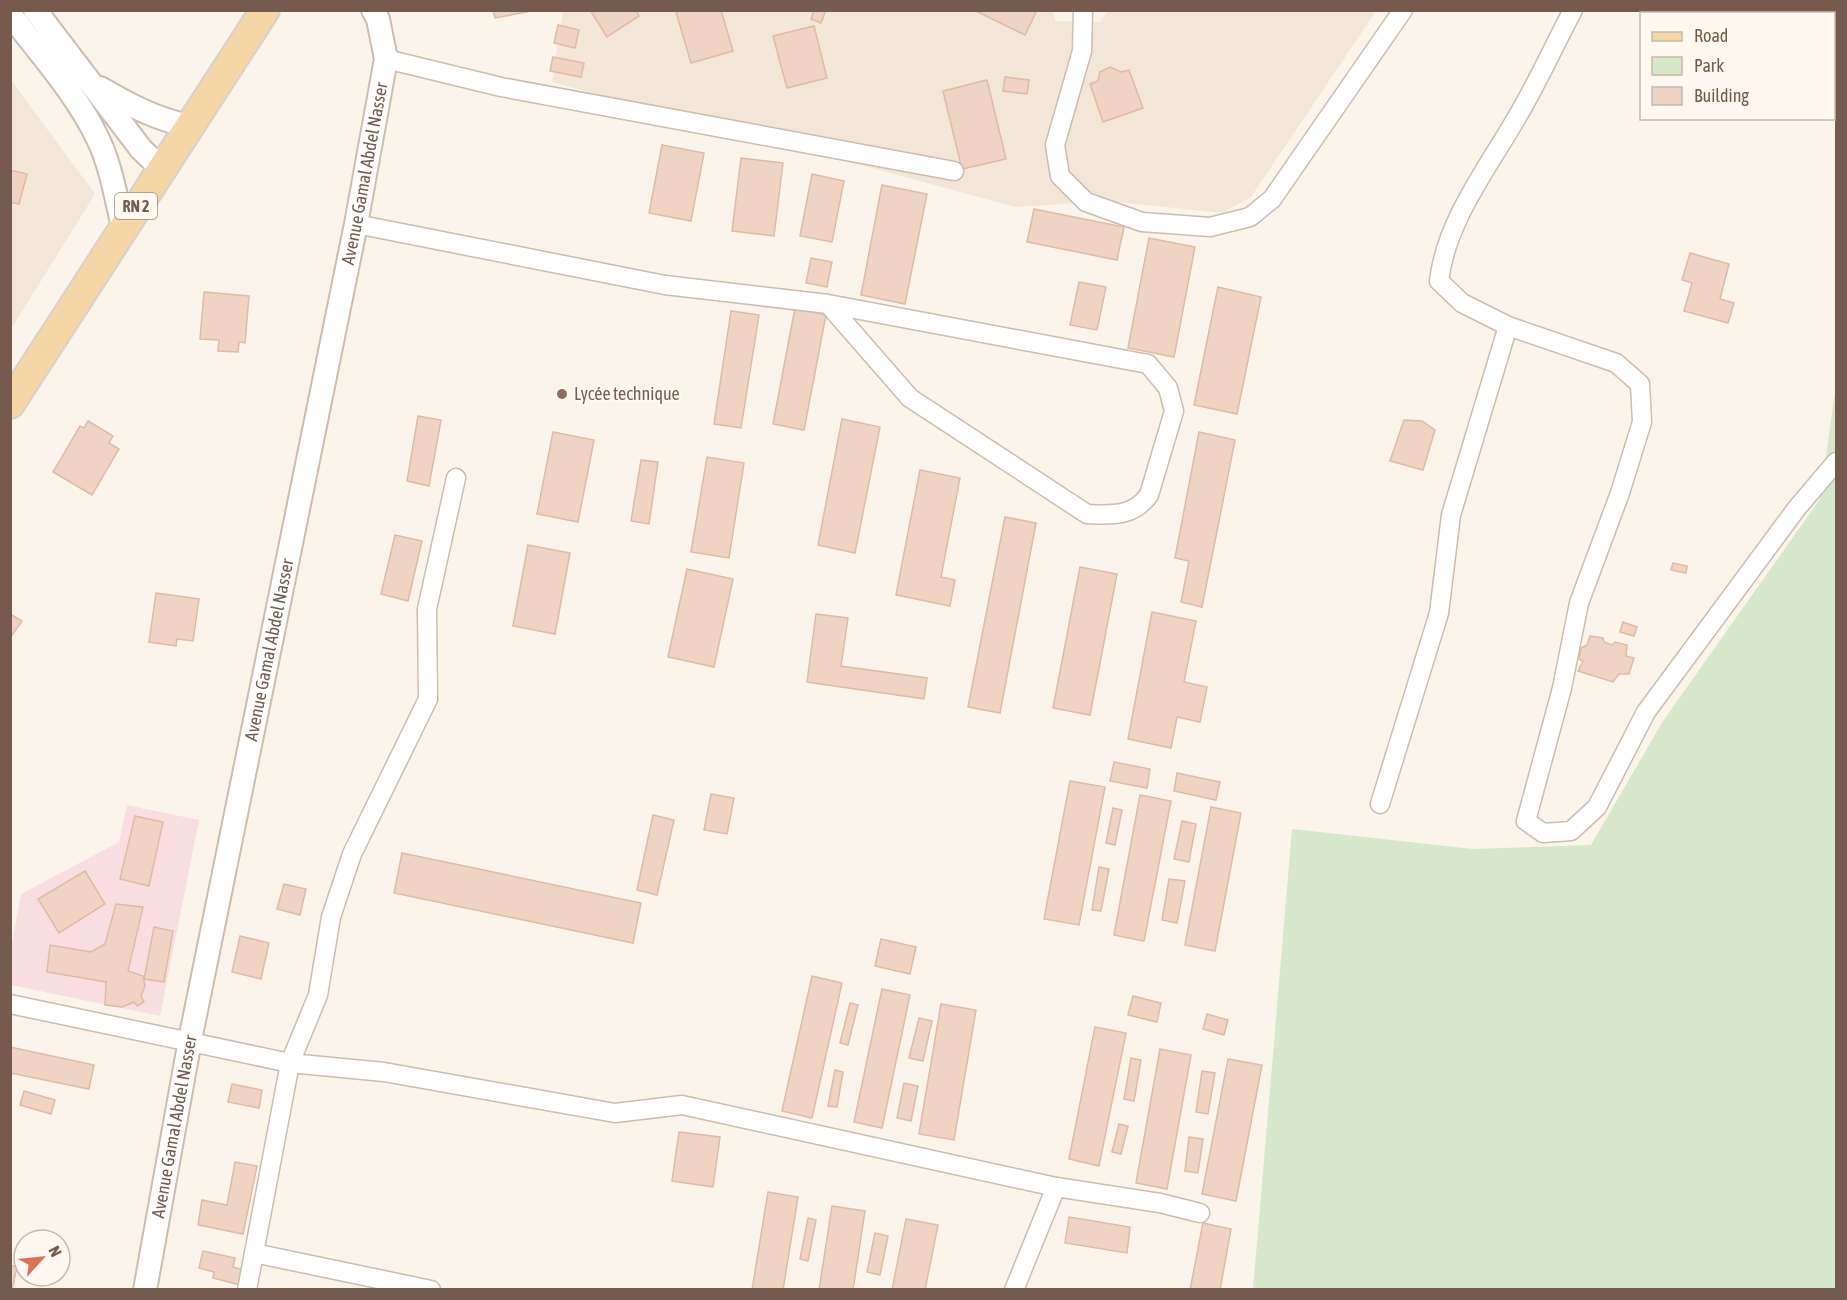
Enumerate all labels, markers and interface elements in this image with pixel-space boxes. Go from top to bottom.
legend [1640,12,1835,120]
text: Road [1694,25,1728,46]
text: Park [1694,55,1724,76]
street label: Avenue Gamal Abdel Nasser [337,80,392,267]
text: Building [1694,85,1749,106]
road number: RN 2 [115,193,157,219]
place label: Lycée technique [574,383,680,404]
marker: Lycée technique [555,387,569,401]
street label: Avenue Gamal Abdel Nasser [240,556,298,743]
street label: Avenue Gamal Abdel Nasser [147,1033,201,1220]
north arrow [12,1228,72,1288]
text: N [45,1243,66,1259]

